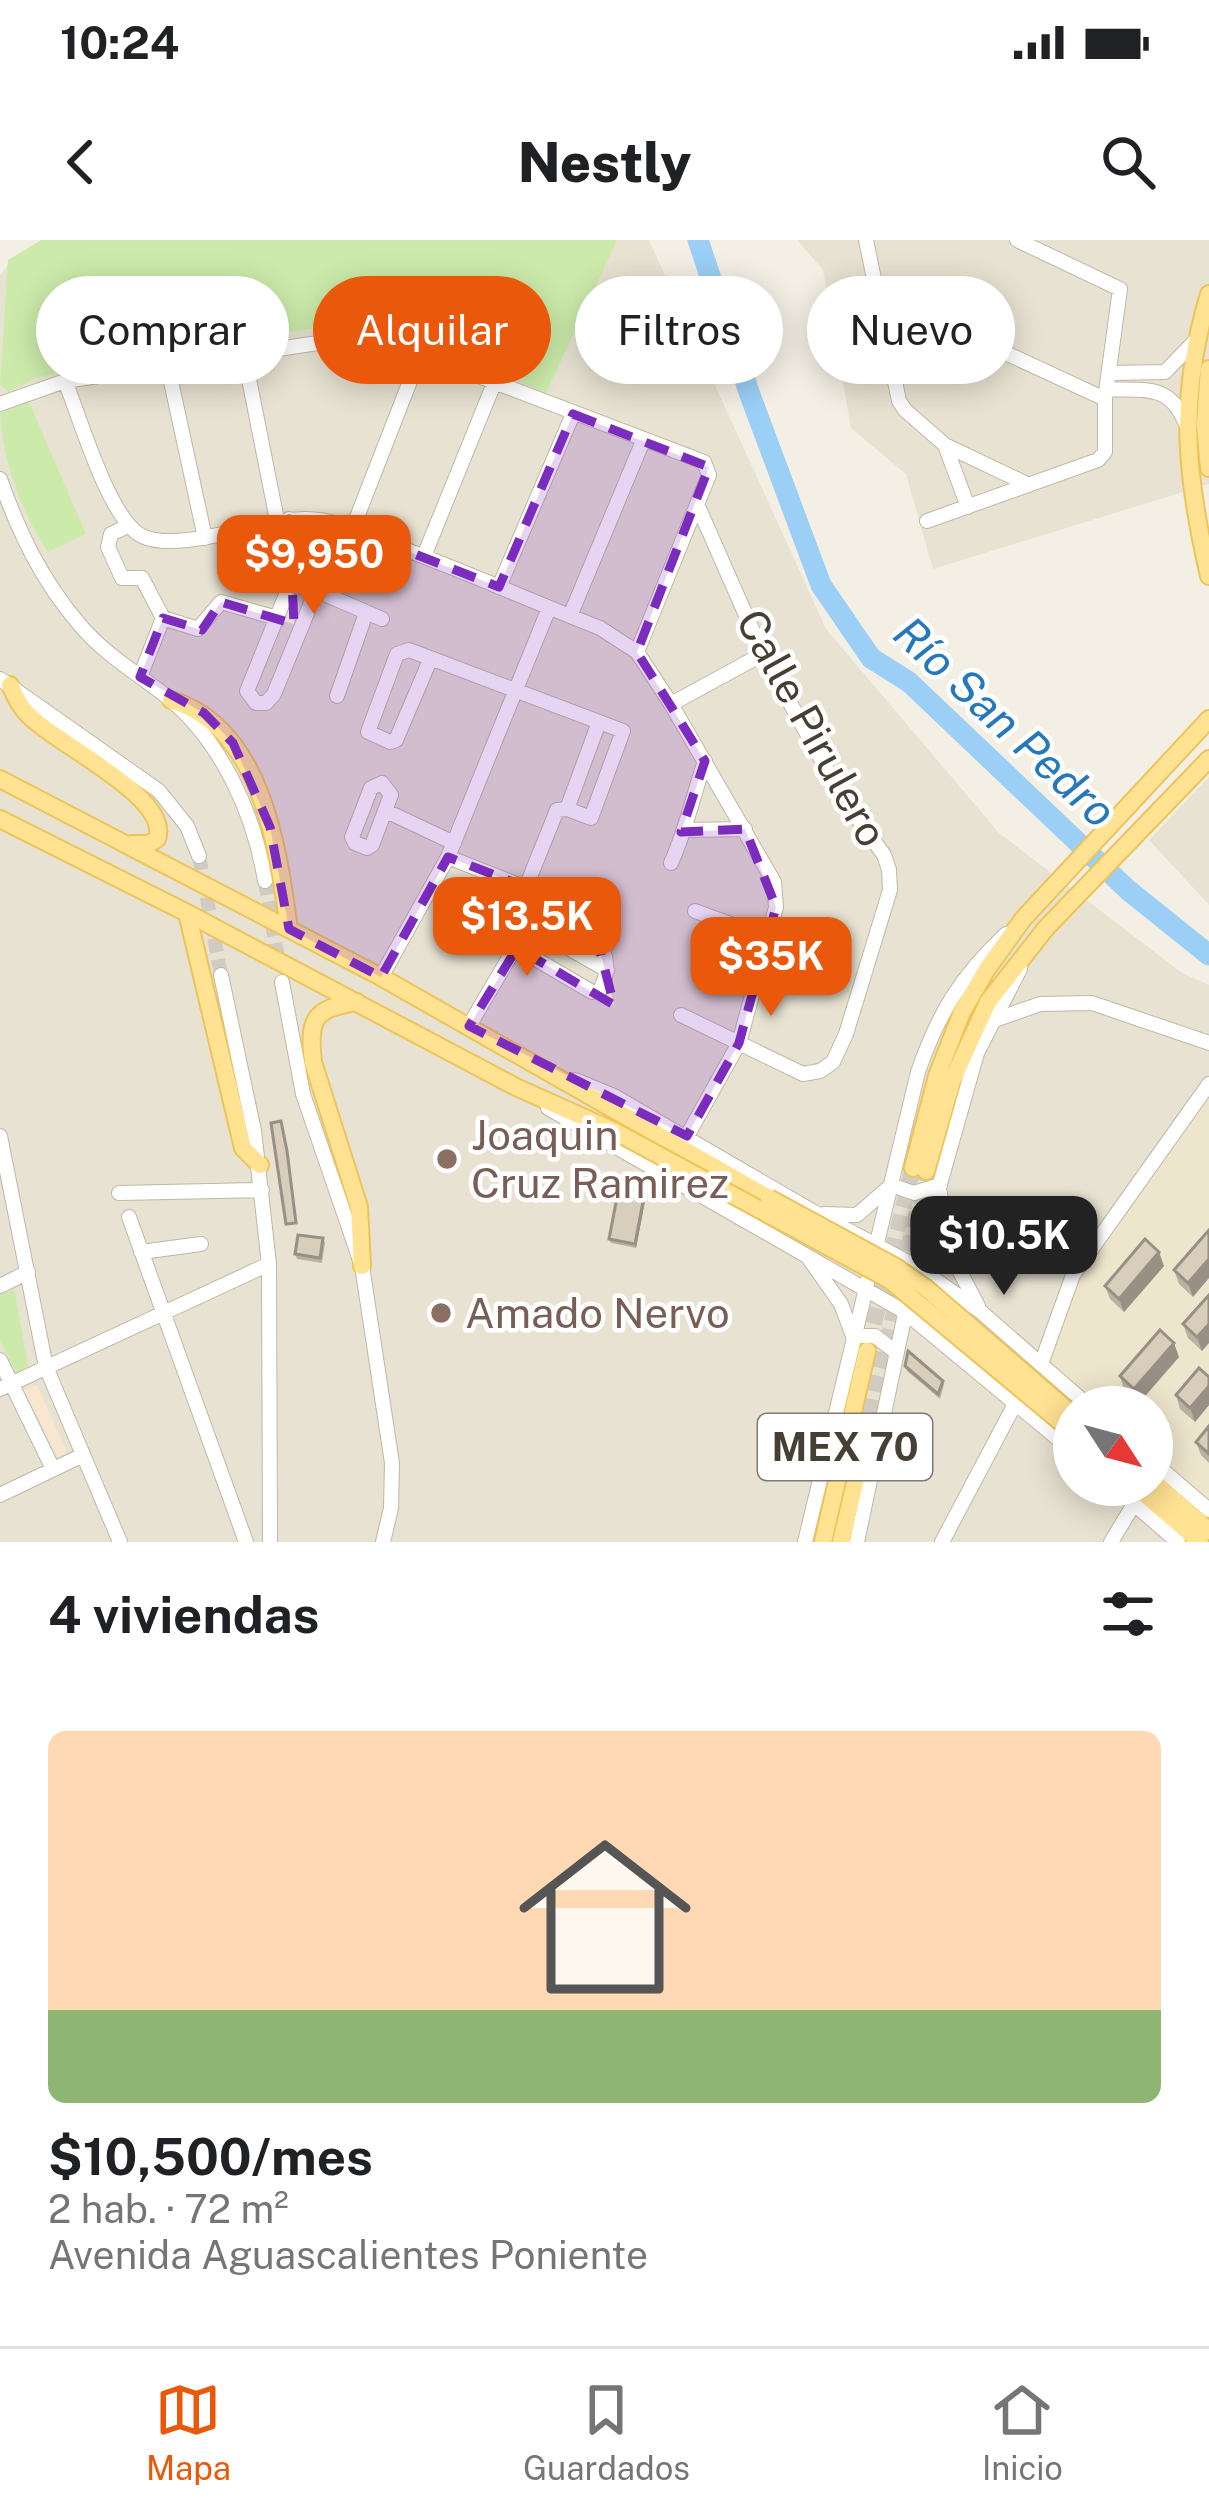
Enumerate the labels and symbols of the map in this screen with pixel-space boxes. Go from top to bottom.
pin: $9,950 [216,515,412,617]
street label: Calle Pirulero [727,601,898,855]
water label: Río San Pedro [884,606,1127,838]
pin: $13.5K [429,877,625,979]
pin: $35K [700,917,842,1019]
place label: Joaquin Cruz Ramirez [471,1110,729,1207]
marker: Joaquin Cruz Ramirez [434,1146,460,1172]
pin: $10.5K [906,1196,1102,1298]
place label: Amado Nervo [465,1288,730,1337]
marker: Amado Nervo [428,1300,454,1326]
north arrow [1053,1386,1173,1506]
road number: MEX 70 [758,1414,932,1480]

